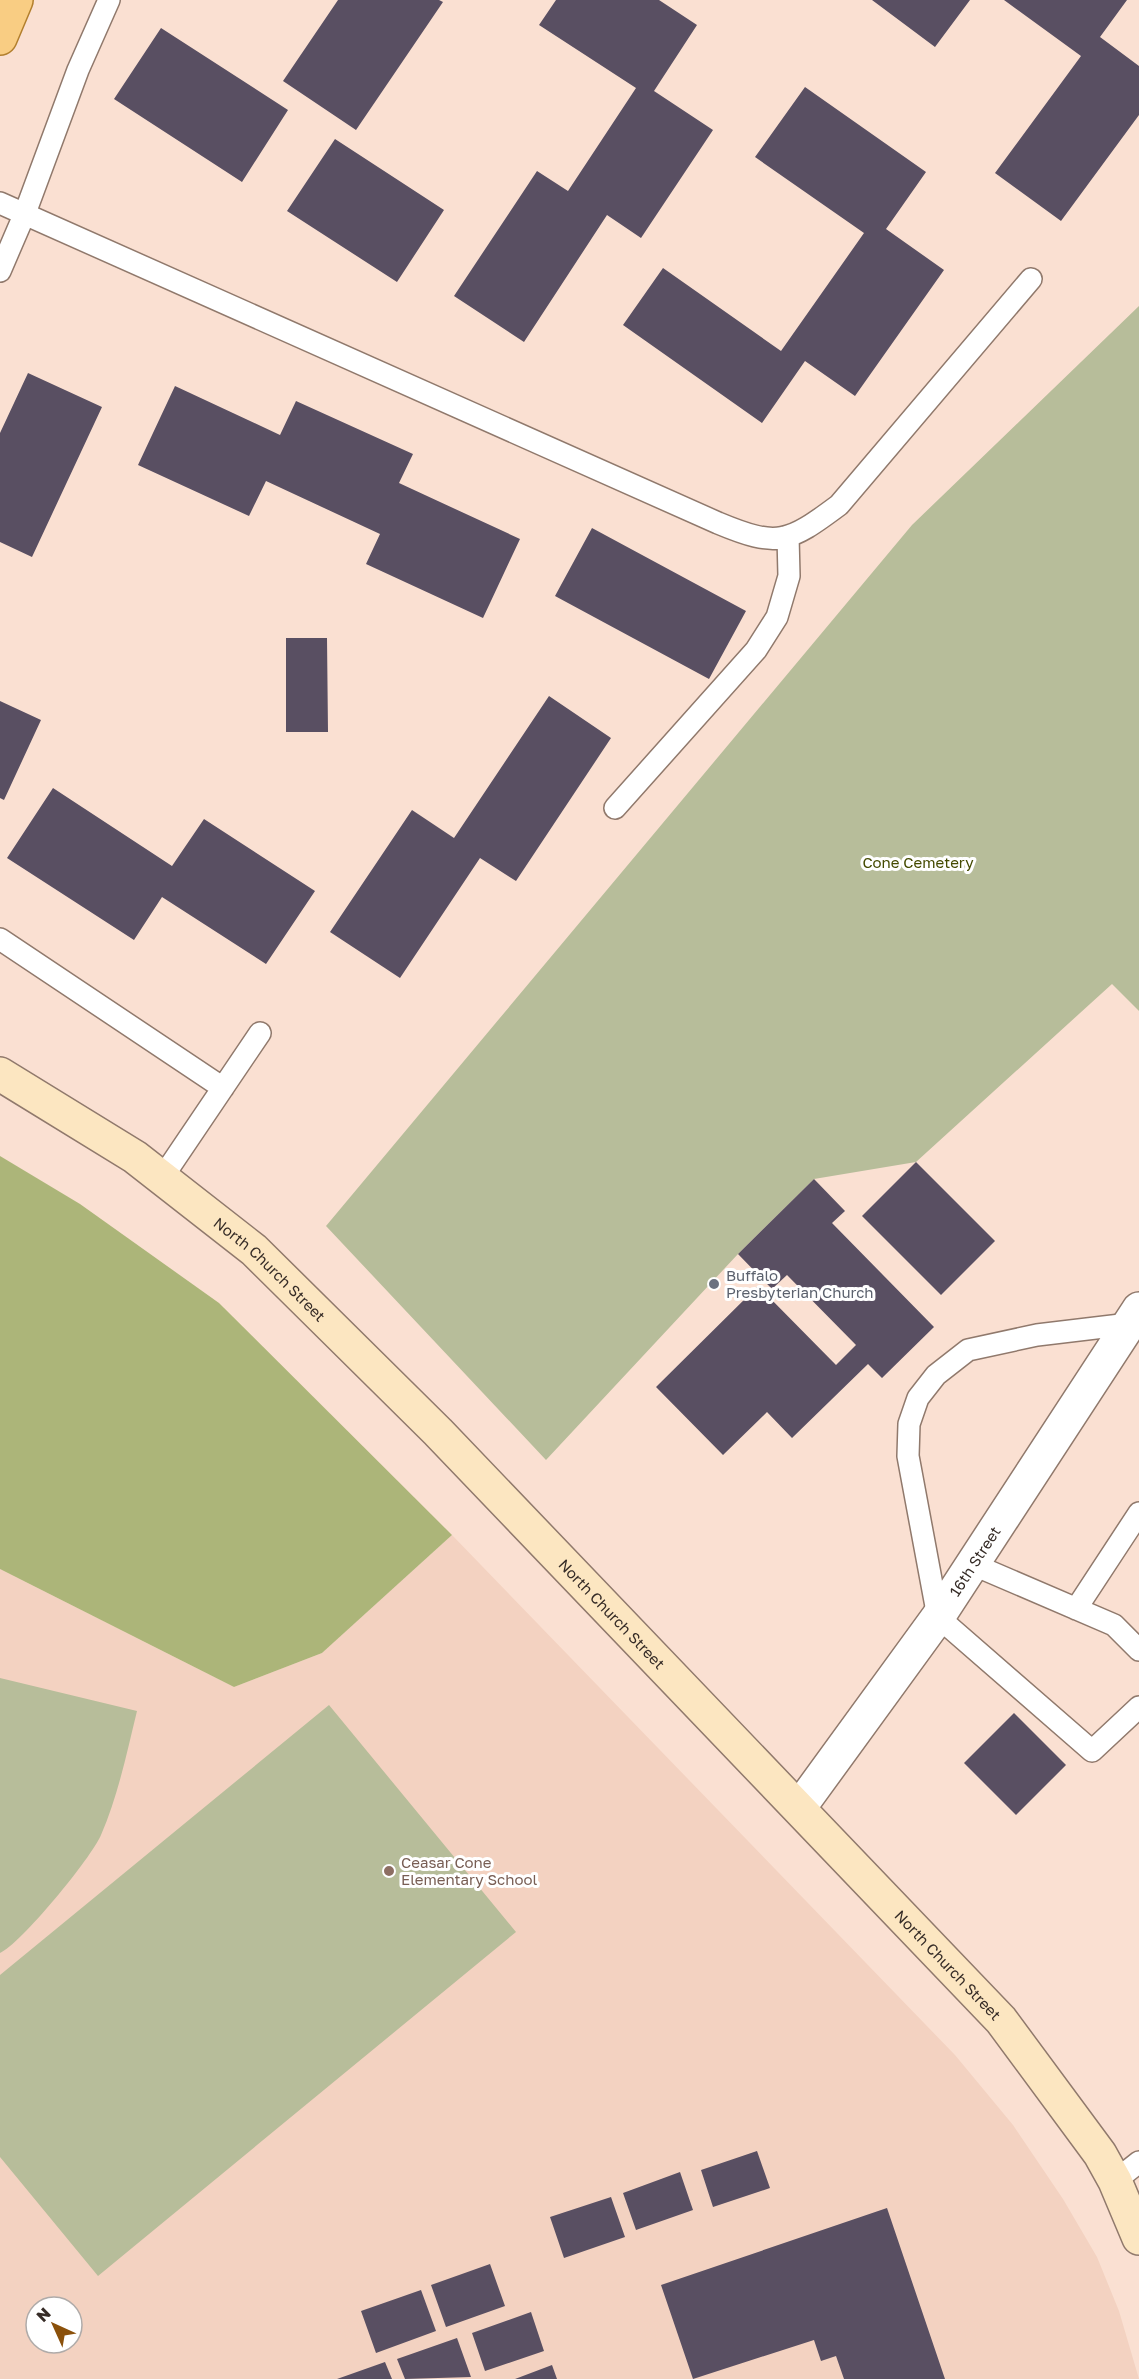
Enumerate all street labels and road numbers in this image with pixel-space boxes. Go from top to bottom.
street label: North Church Street [210,1213,329,1325]
street label: 16th Street [945,1523,1004,1599]
street label: North Church Street [555,1555,669,1673]
street label: North Church Street [891,1906,1005,2024]

